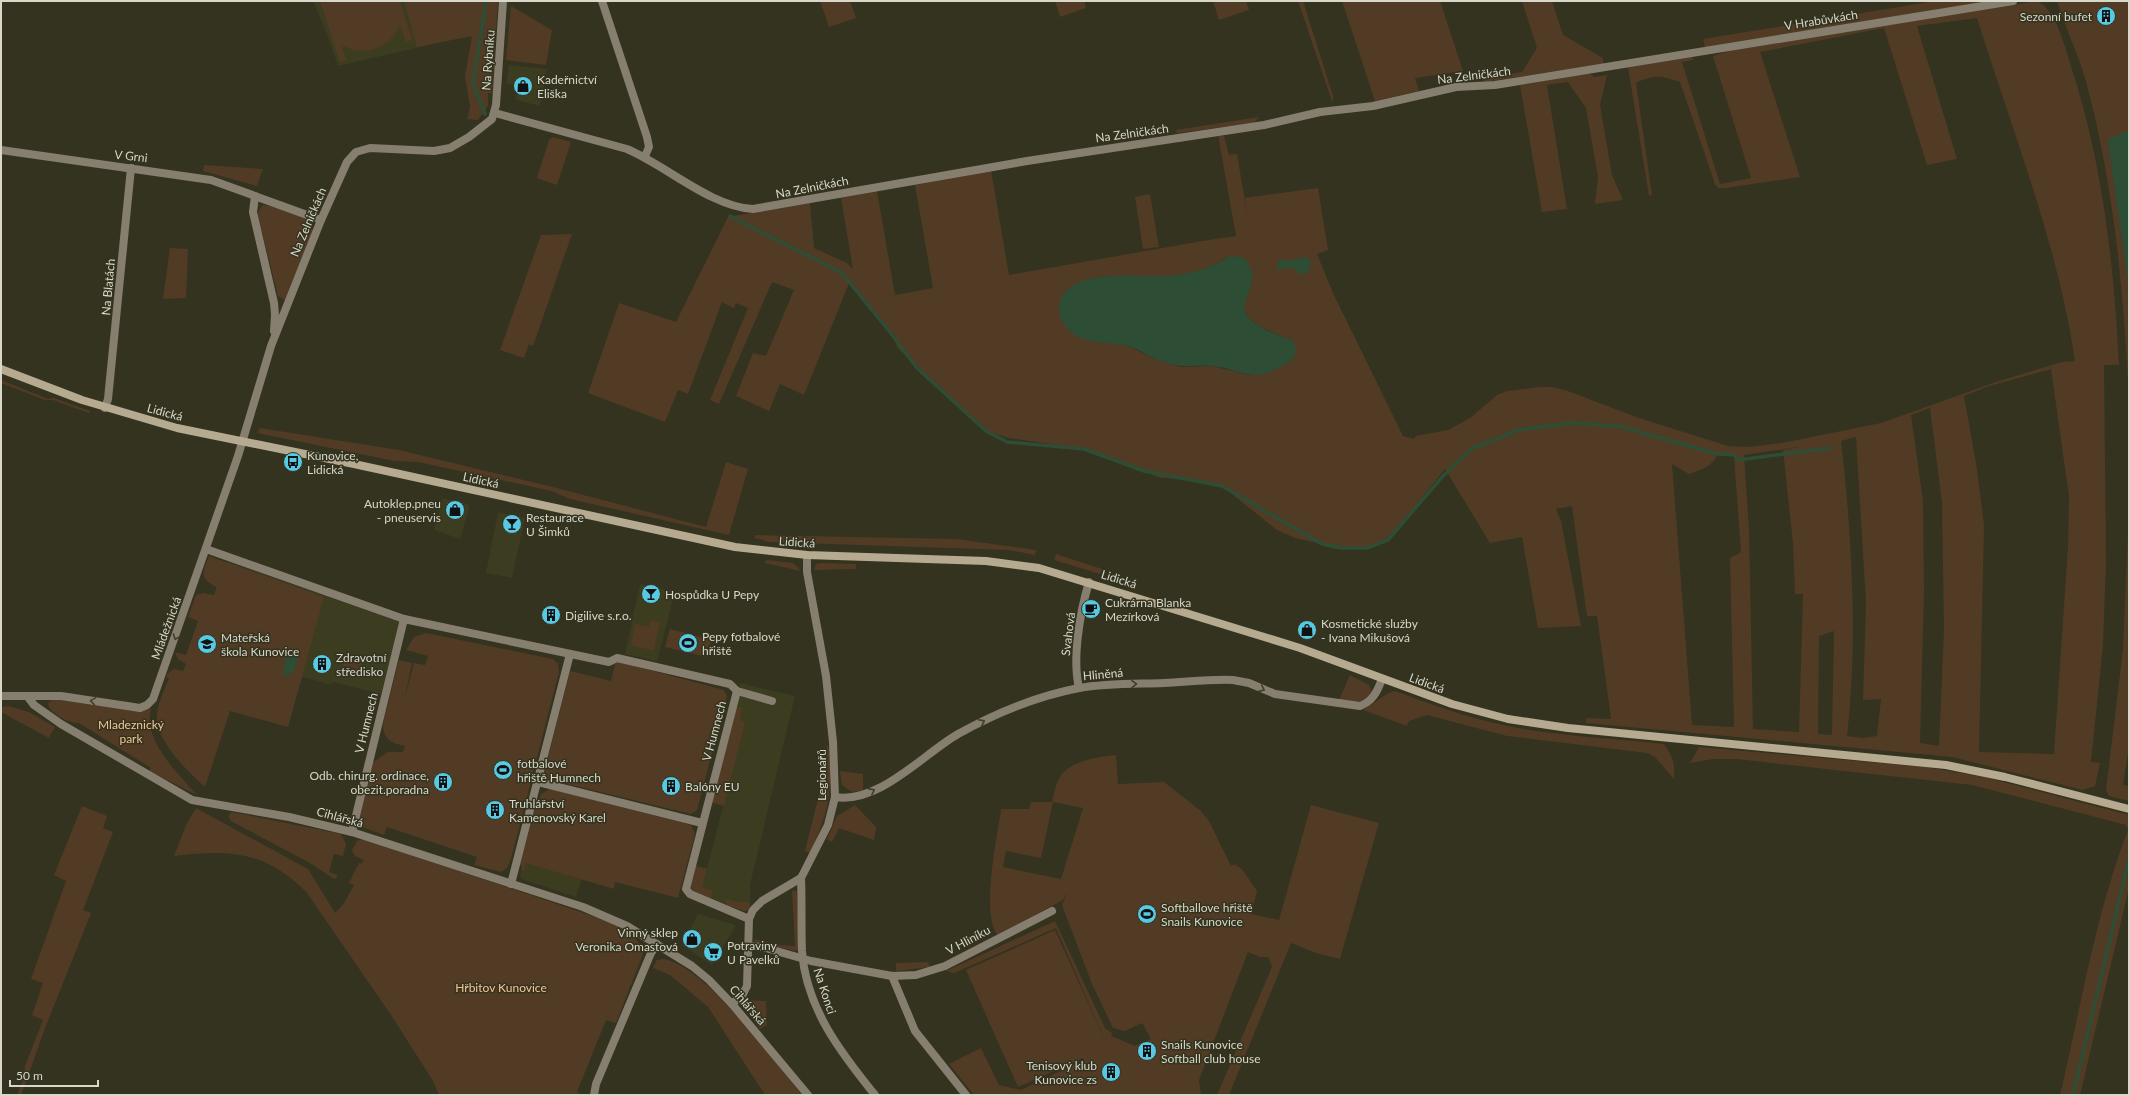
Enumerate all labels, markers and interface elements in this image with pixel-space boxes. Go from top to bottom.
building icon: Sezonní bufet [2095,5,2117,27]
street label: V Hrabůvkách [1783,7,1859,33]
place label: Sezonní bufet [2020,9,2093,24]
street label: Na Rybníku [478,29,498,91]
street label: Na Zelničkách [1436,63,1512,87]
place label: Kadeřnictví Eliška [537,72,598,101]
shop icon: Kadeřnictví Eliška [512,75,534,97]
street label: Na Zelničkách [1094,120,1170,146]
street label: V Grni [114,147,148,165]
street label: Na Zelničkách [774,173,850,201]
street label: Na Zelničkách [287,185,329,259]
street label: Na Blatách [98,258,118,316]
street label: Lidická [145,400,185,424]
place label: Kunovice, Lidická [307,448,359,477]
bus stop icon: Kunovice, Lidická [282,451,304,473]
street label: Lidická [462,469,500,491]
place label: Autoklep.pneu - pneuservis [364,496,441,525]
shop icon: Autoklep.pneu - pneuservis [444,499,466,521]
place label: Restaurace U Šimků [526,510,584,539]
bar icon: Restaurace U Šimků [501,513,523,535]
street label: Lidická [778,533,816,551]
street label: Lidická [1099,567,1139,592]
bar icon: Hospůdka U Pepy [640,583,662,605]
place label: Hospůdka U Pepy [665,587,760,602]
street label: Mládežnická [148,595,184,661]
place label: Cukrárna Blanka Mezírková [1105,595,1191,624]
cafe icon: Cukrárna Blanka Mezírková [1080,598,1102,620]
building icon: Digilive s.r.o. [540,604,562,626]
place label: Digilive s.r.o. [565,608,632,623]
street label: Svahová [1058,611,1078,657]
place label: Kosmetické služby - Ivana Mikušová [1321,616,1419,645]
shop icon: Kosmetické služby - Ivana Mikušová [1296,619,1318,641]
place label: Pepy fotbalové hřiště [702,629,780,658]
place label: Mateřská škola Kunovice [221,630,299,659]
sports icon: Pepy fotbalové hřiště [677,632,699,654]
one-way arrow [172,633,181,640]
school or university icon: Mateřská škola Kunovice [196,633,218,655]
place label: Zdravotní středisko [336,650,388,679]
building icon: Zdravotní středisko [311,653,333,675]
street label: Hliněná [1082,665,1124,683]
street label: Lidická [1407,670,1447,696]
one-way arrow [1131,680,1137,688]
one-way arrow [1258,684,1266,692]
street label: V Humnech [351,691,381,755]
one-way arrow [90,697,96,706]
street label: V Humnech [699,699,729,763]
park label: Mladeznický park [98,717,165,746]
one-way arrow [978,719,986,727]
street label: Legionářů [814,749,829,801]
place label: fotbalové hřiště Humnech [517,756,601,785]
sports icon: fotbalové hřiště Humnech [492,759,514,781]
place label: Odb. chirurg. ordinace, obezit.poradna [310,768,429,797]
building icon: Odb. chirurg. ordinace, obezit.poradna [432,771,454,793]
building icon: Balóny EU [660,775,682,797]
place label: Balóny EU [685,779,740,794]
one-way arrow [868,788,875,796]
place label: Truhlářství Kamenovský Karel [509,796,606,825]
building icon: Truhlářství Kamenovský Karel [484,799,506,821]
street label: Cihlářská [315,804,365,830]
place label: Softballove hřiště Snails Kunovice [1161,900,1253,929]
sports icon: Softballove hřiště Snails Kunovice [1136,903,1158,925]
street label: V Hliníku [943,922,993,958]
place label: Vinný sklep Veronika Omastová [575,925,678,954]
shop icon: Vinný sklep Veronika Omastová [681,928,703,950]
place label: Potraviny U Pavelků [727,938,780,967]
supermarket icon: Potraviny U Pavelků [702,941,724,963]
street label: Na Konci [811,966,840,1016]
park label: Hřbitov Kunovice [455,980,547,995]
street label: Cihlářská [727,982,769,1028]
place label: Snails Kunovice Softball club house [1161,1037,1261,1066]
building icon: Snails Kunovice Softball club house [1136,1040,1158,1062]
place label: Tenisový klub Kunovice zs [1026,1058,1097,1087]
building icon: Tenisový klub Kunovice zs [1100,1061,1122,1083]
scale bar [10,1062,98,1088]
text: 50 m [16,1068,43,1083]

